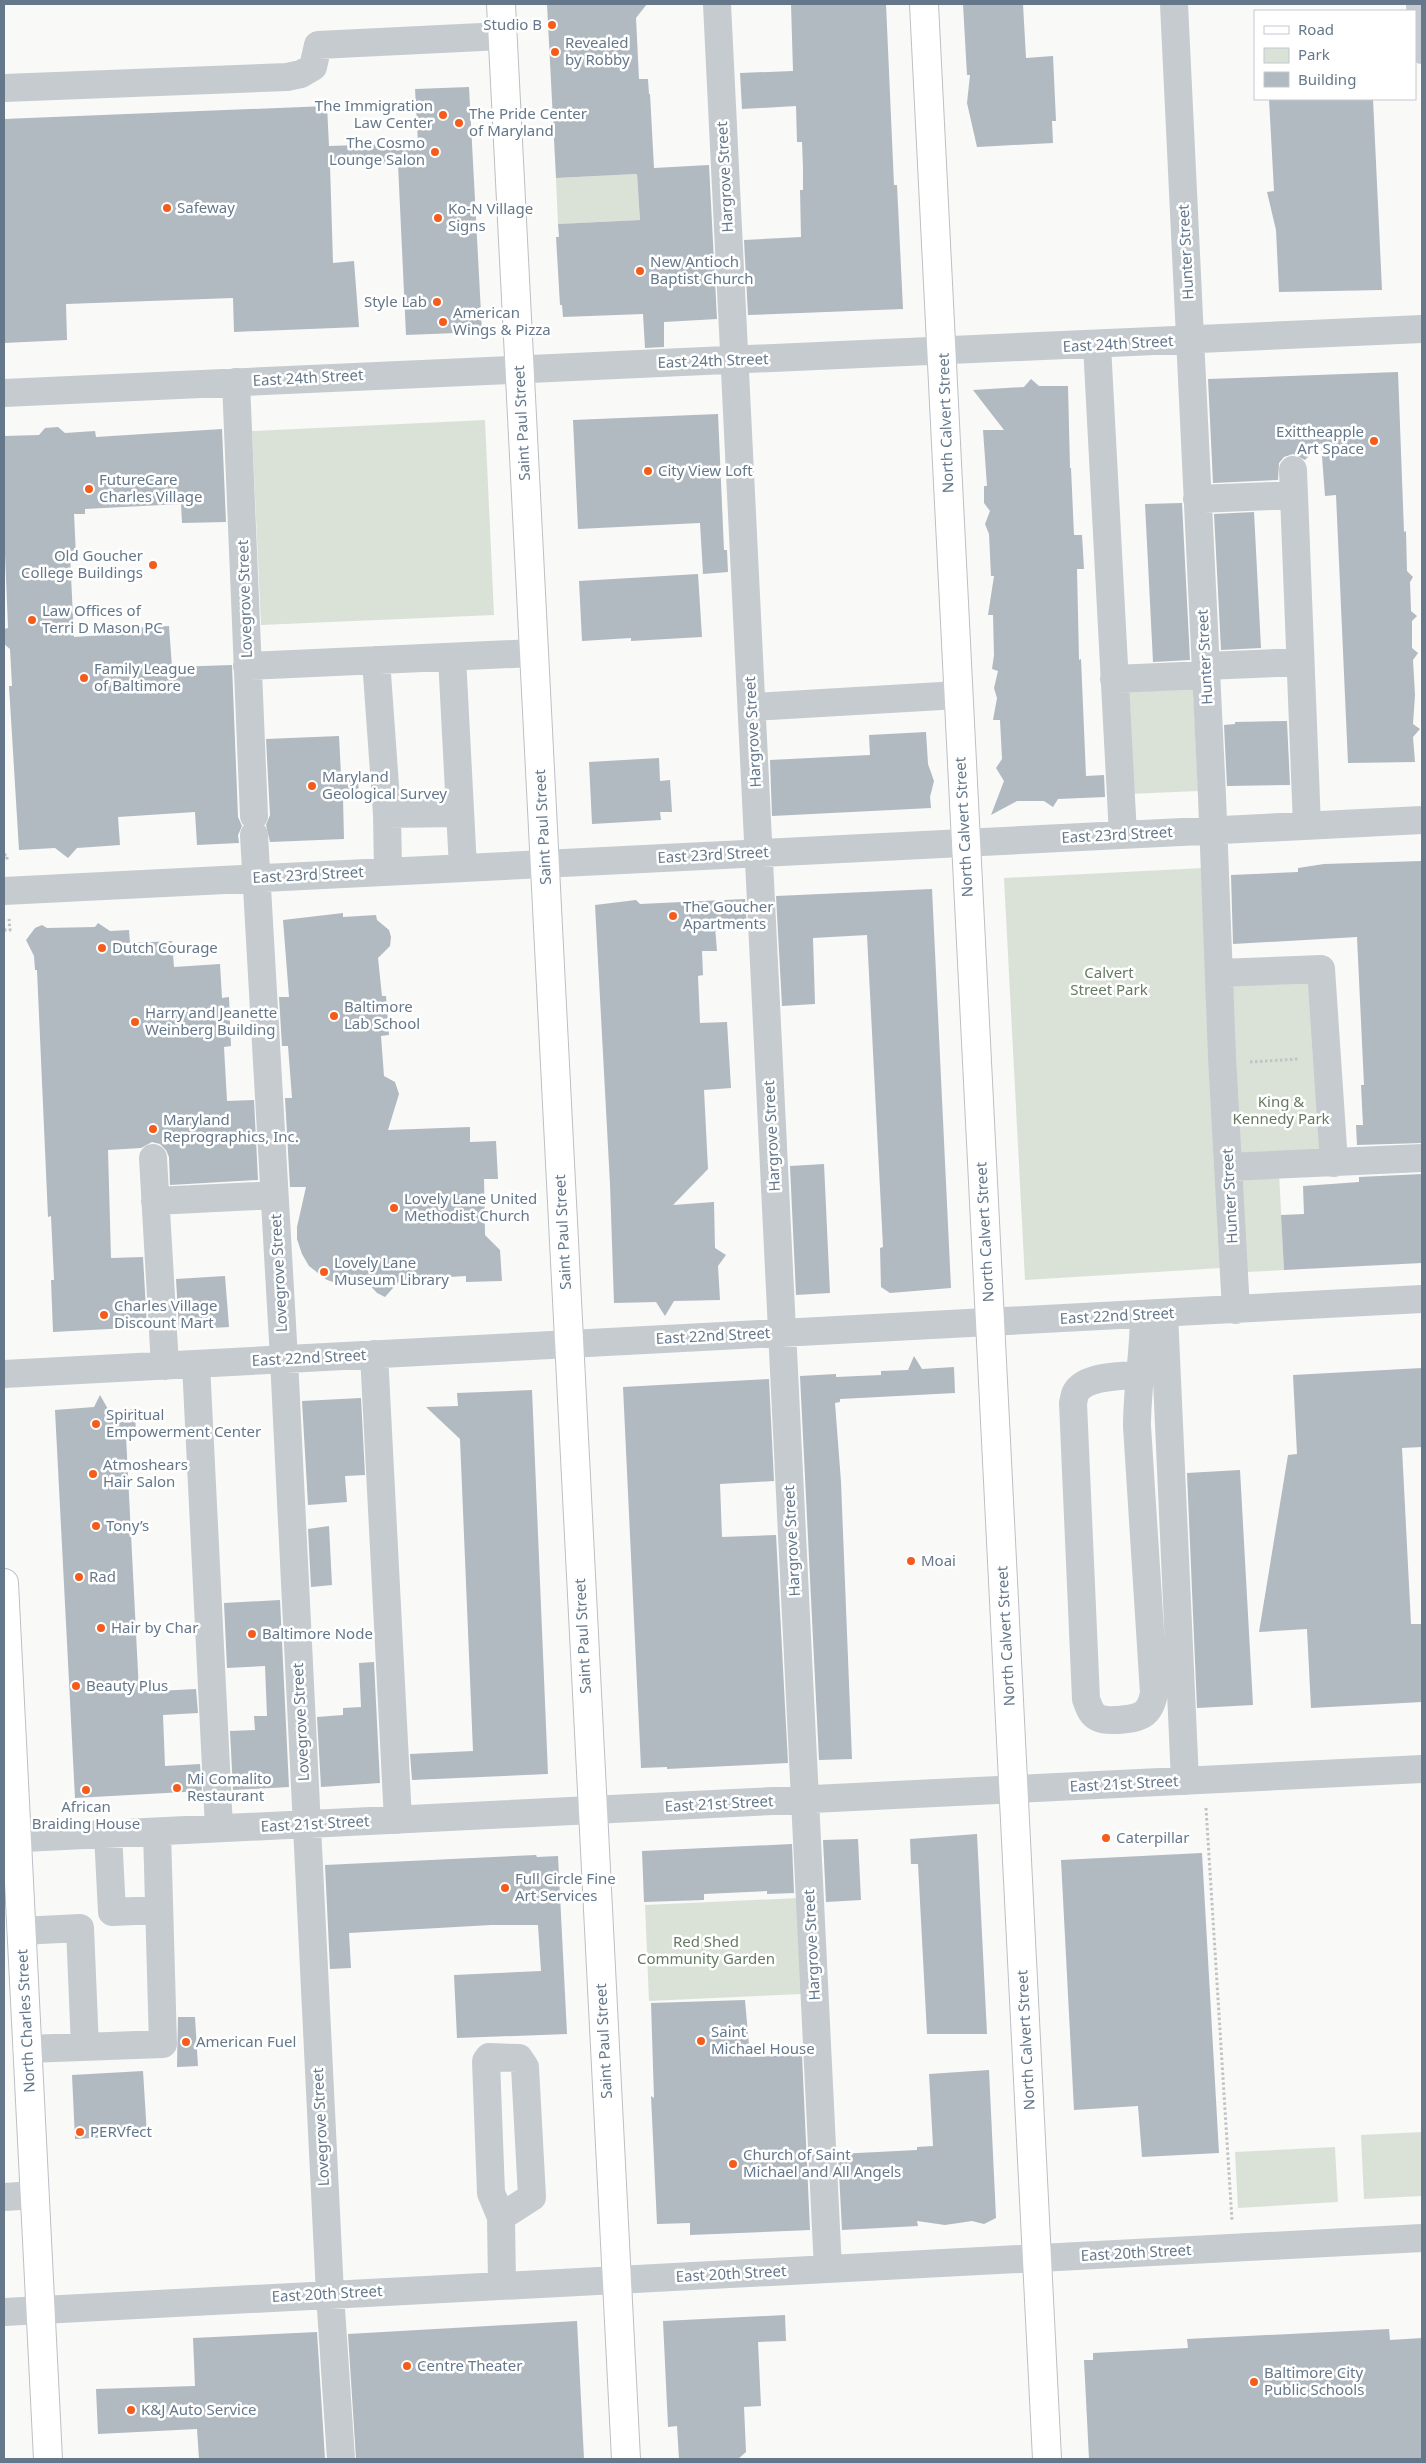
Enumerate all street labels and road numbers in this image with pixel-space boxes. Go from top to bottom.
street label: Hargrove Street [711,120,737,233]
street label: Hunter Street [1172,203,1197,300]
street label: East 24th Street [1062,330,1174,356]
street label: East 24th Street [657,348,769,372]
street label: North Calvert Street [933,352,957,494]
street label: East 24th Street [252,364,364,390]
street label: Saint Paul Street [508,364,534,481]
street label: Lovegrove Street [232,539,256,659]
street label: Hunter Street [1191,608,1216,705]
street label: Hargrove Street [739,675,765,788]
street label: North Calvert Street [949,756,977,898]
street label: Saint Paul Street [529,768,555,885]
street label: East 23rd Street [1061,821,1174,847]
street label: East 23rd Street [657,841,770,867]
street label: East 23rd Street [252,861,365,887]
street label: Hargrove Street [758,1079,784,1192]
street label: Hunter Street [1216,1147,1241,1244]
street label: North Calvert Street [970,1161,998,1303]
street label: Saint Paul Street [549,1173,575,1290]
street label: Lovegrove Street [265,1213,291,1333]
street label: East 22nd Street [1059,1302,1175,1328]
street label: East 22nd Street [655,1322,771,1348]
street label: East 22nd Street [251,1344,367,1370]
street label: Hargrove Street [778,1484,804,1597]
street label: North Calvert Street [991,1565,1019,1707]
street label: Saint Paul Street [569,1577,595,1694]
street label: Lovegrove Street [287,1662,313,1782]
street label: East 21st Street [1069,1770,1179,1796]
street label: East 21st Street [664,1790,774,1816]
street label: East 21st Street [260,1810,370,1836]
street label: Hargrove Street [798,1888,824,2001]
street label: North Charles Street [11,1948,39,2093]
street label: North Calvert Street [1011,1969,1039,2111]
street label: Saint Paul Street [590,1982,616,2099]
street label: Lovegrove Street [307,2067,333,2187]
street label: East 20th Street [1080,2239,1192,2265]
street label: East 20th Street [675,2260,787,2286]
street label: East 20th Street [271,2280,383,2306]

